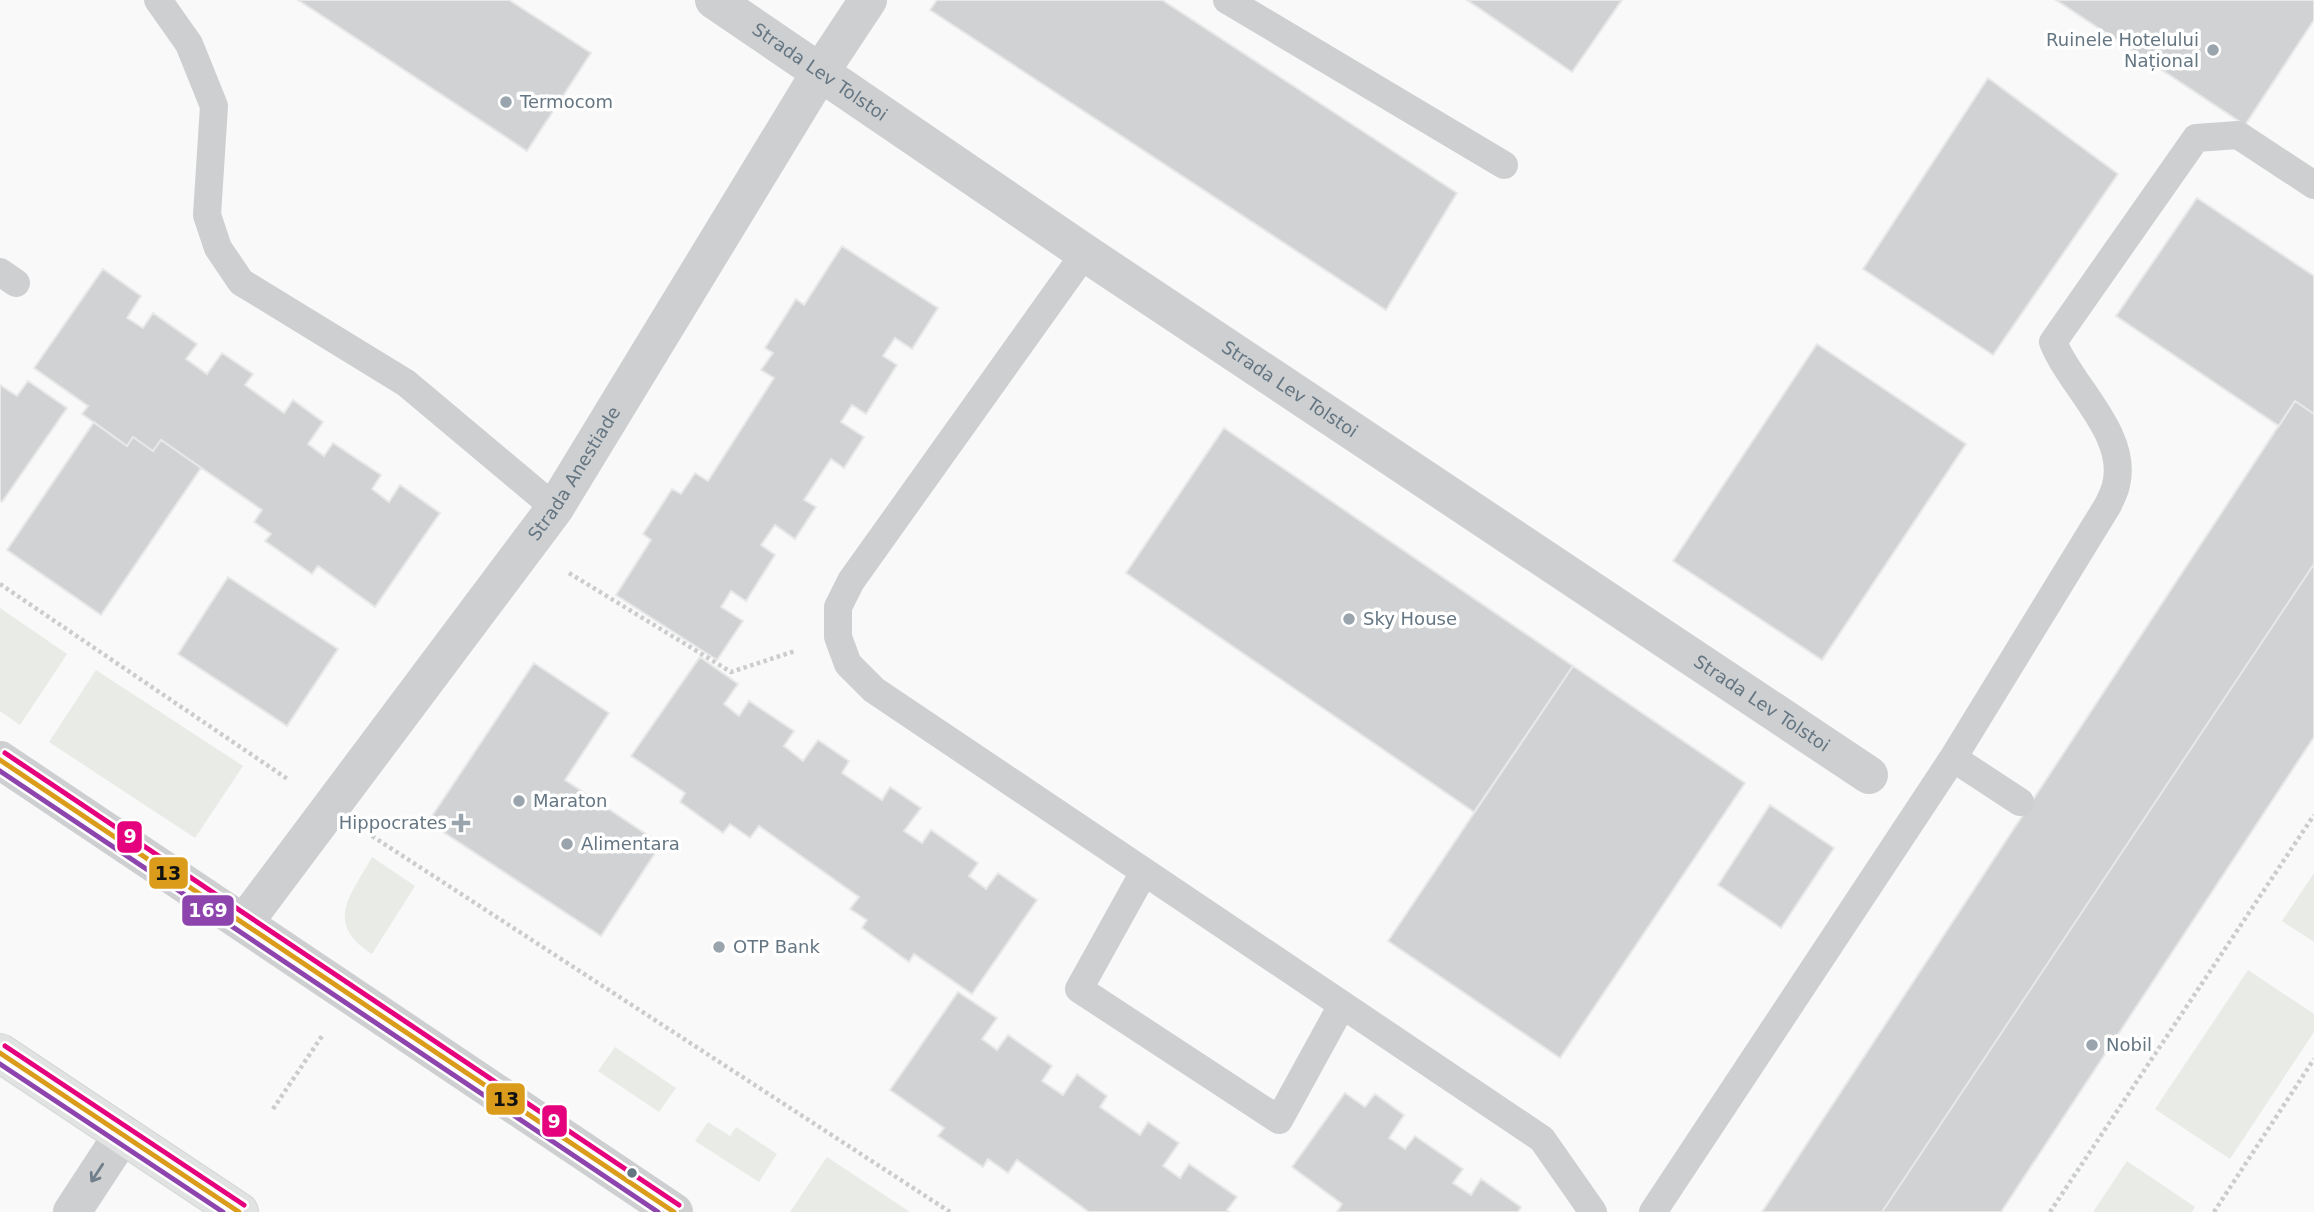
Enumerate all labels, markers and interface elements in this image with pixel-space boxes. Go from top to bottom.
street label: Strada Lev Tolstoi [749,18,892,125]
place label: Ruinele Hotelului Național [2046,29,2199,71]
marker: Ruinele Hotelului Național [2205,42,2221,58]
place label: Termocom [519,91,613,112]
marker: Termocom [498,94,514,110]
street label: Strada Lev Tolstoi [1218,336,1362,442]
street label: Strada Anestiade [523,402,624,544]
place label: Sky House [1363,608,1457,629]
marker: Sky House [1341,611,1357,627]
street label: Strada Lev Tolstoi [1690,650,1834,756]
place label: Maraton [533,790,607,811]
marker: Maraton [511,793,527,809]
place label: Hippocrates [339,812,447,833]
marker: Hippocrates [453,815,469,831]
line badge: 9 [116,820,143,854]
text: 9 [123,825,137,847]
place label: Alimentara [581,833,680,854]
marker: Alimentara [559,836,575,852]
line badge: 13 [148,856,189,890]
text: 13 [155,862,181,884]
line badge: 169 [181,894,235,927]
text: 169 [188,899,228,921]
place label: OTP Bank [733,936,821,957]
marker: OTP Bank [711,939,727,955]
place label: Nobil [2106,1034,2152,1055]
marker: Nobil [2084,1037,2100,1053]
line badge: 13 [485,1082,526,1116]
text: 13 [493,1088,519,1110]
line badge: 9 [541,1104,568,1138]
text: 9 [547,1110,561,1132]
one-way arrow [90,1163,105,1182]
unlabelled marker [625,1166,639,1180]

